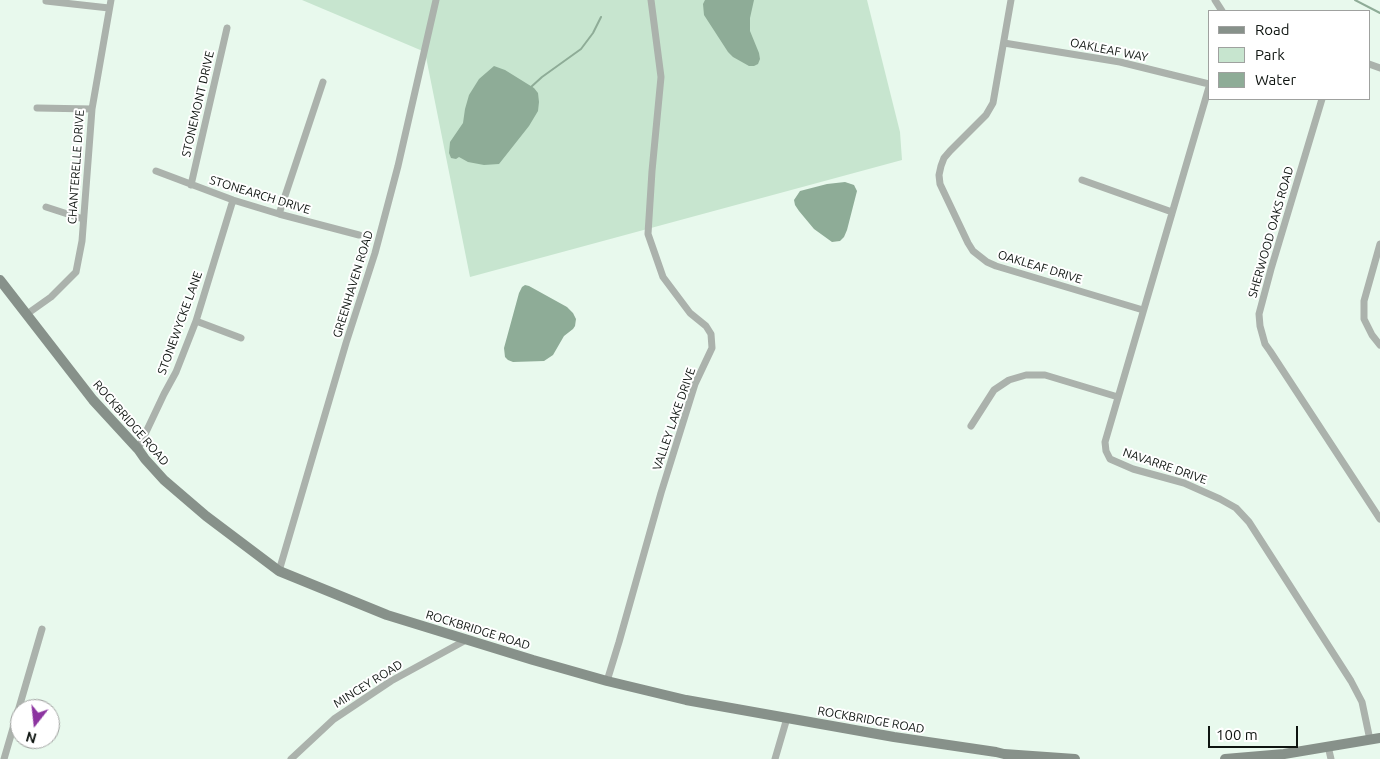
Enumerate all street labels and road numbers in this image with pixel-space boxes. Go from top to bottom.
street label: OAKLEAF WAY [1069,35,1149,65]
street label: STONEMONT DRIVE [179,50,217,158]
street label: CHANTERELLE DRIVE [65,109,87,225]
street label: SHERWOOD OAKS ROAD [1245,165,1297,299]
street label: STONEARCH DRIVE [208,173,312,217]
street label: GREENHAVEN ROAD [330,229,376,339]
street label: OAKLEAF DRIVE [996,247,1084,287]
street label: STONEWYCKE LANE [155,269,205,377]
street label: VALLEY LAKE DRIVE [650,366,698,472]
street label: ROCKBRIDGE ROAD [90,377,172,469]
street label: NAVARRE DRIVE [1121,445,1209,487]
street label: ROCKBRIDGE ROAD [424,607,532,653]
street label: MINCEY ROAD [331,657,405,711]
street label: ROCKBRIDGE ROAD [816,703,926,737]

